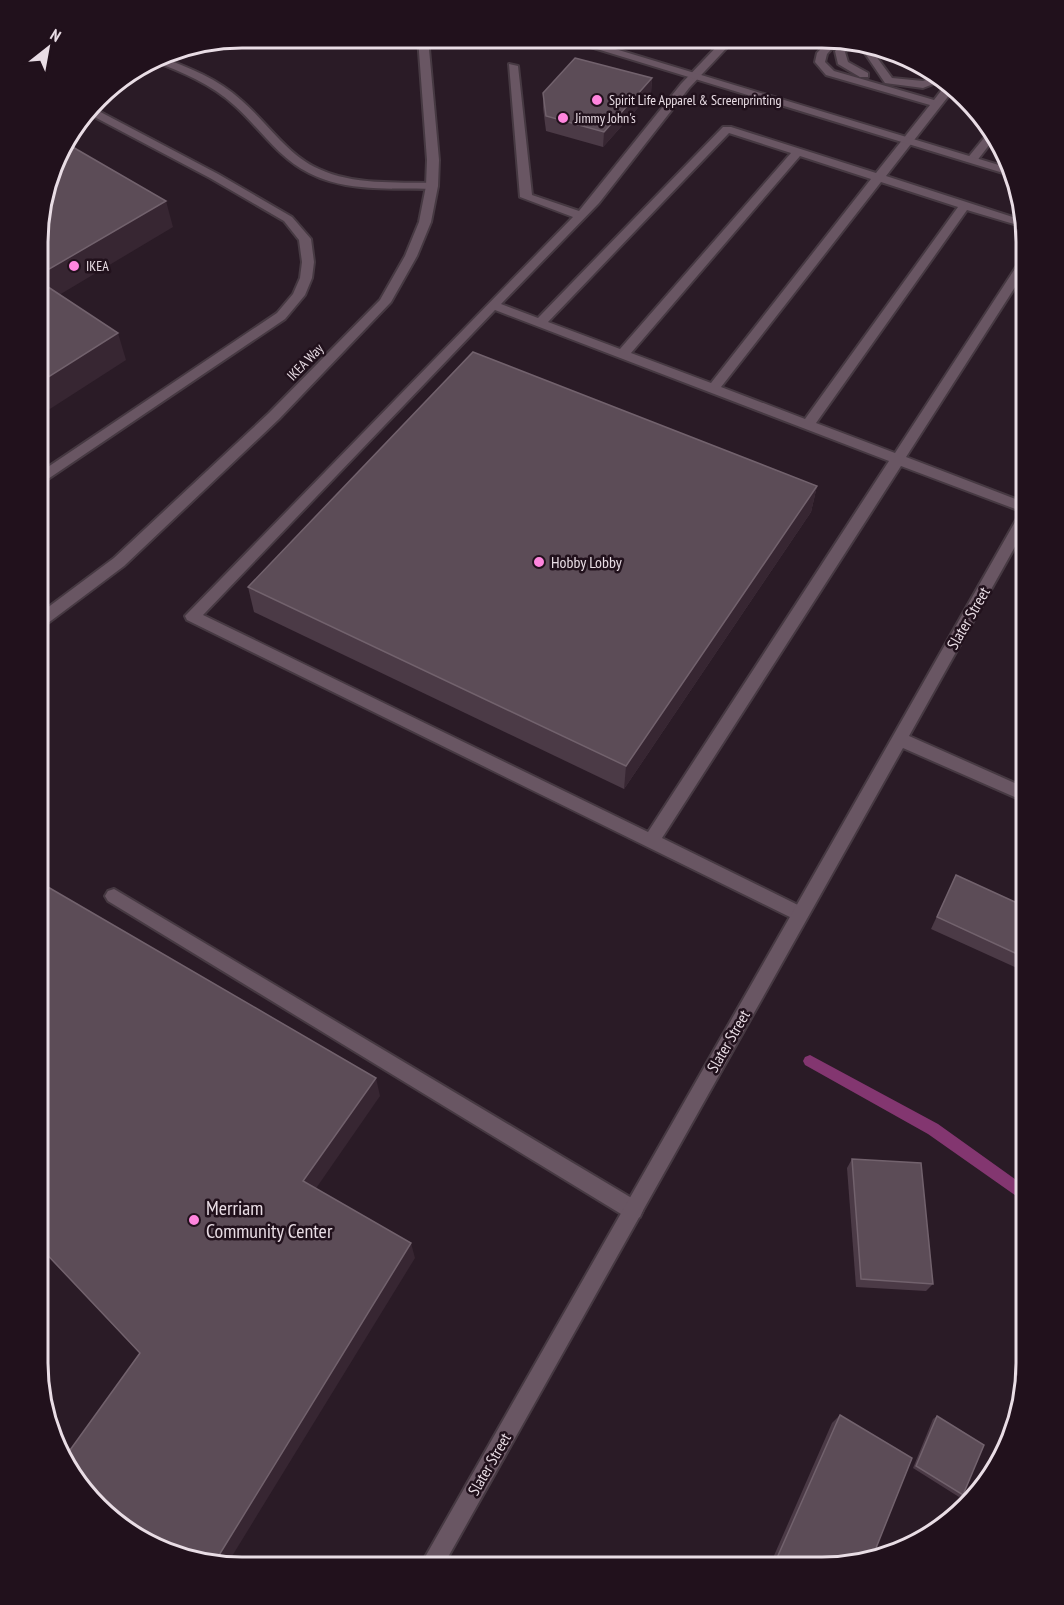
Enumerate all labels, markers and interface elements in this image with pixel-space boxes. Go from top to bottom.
north arrow [18,18,78,78]
text: N [47,24,65,46]
place label: Spirit Life Apparel & Screenprinting [609,91,782,109]
marker: Spirit Life Apparel & Screenprinting [590,93,604,107]
place label: Jimmy John's [574,109,636,127]
marker: Jimmy John's [556,111,570,125]
place label: IKEA [86,257,109,275]
marker: IKEA [67,259,81,273]
street label: IKEA Way [283,339,328,384]
place label: Hobby Lobby [551,552,622,572]
marker: Hobby Lobby [532,555,546,569]
street label: Slater Street [942,583,994,653]
street label: Slater Street [702,1006,754,1076]
place label: Merriam Community Center [206,1195,333,1244]
marker: Merriam Community Center [187,1213,201,1227]
street label: Slater Street [463,1429,515,1499]

